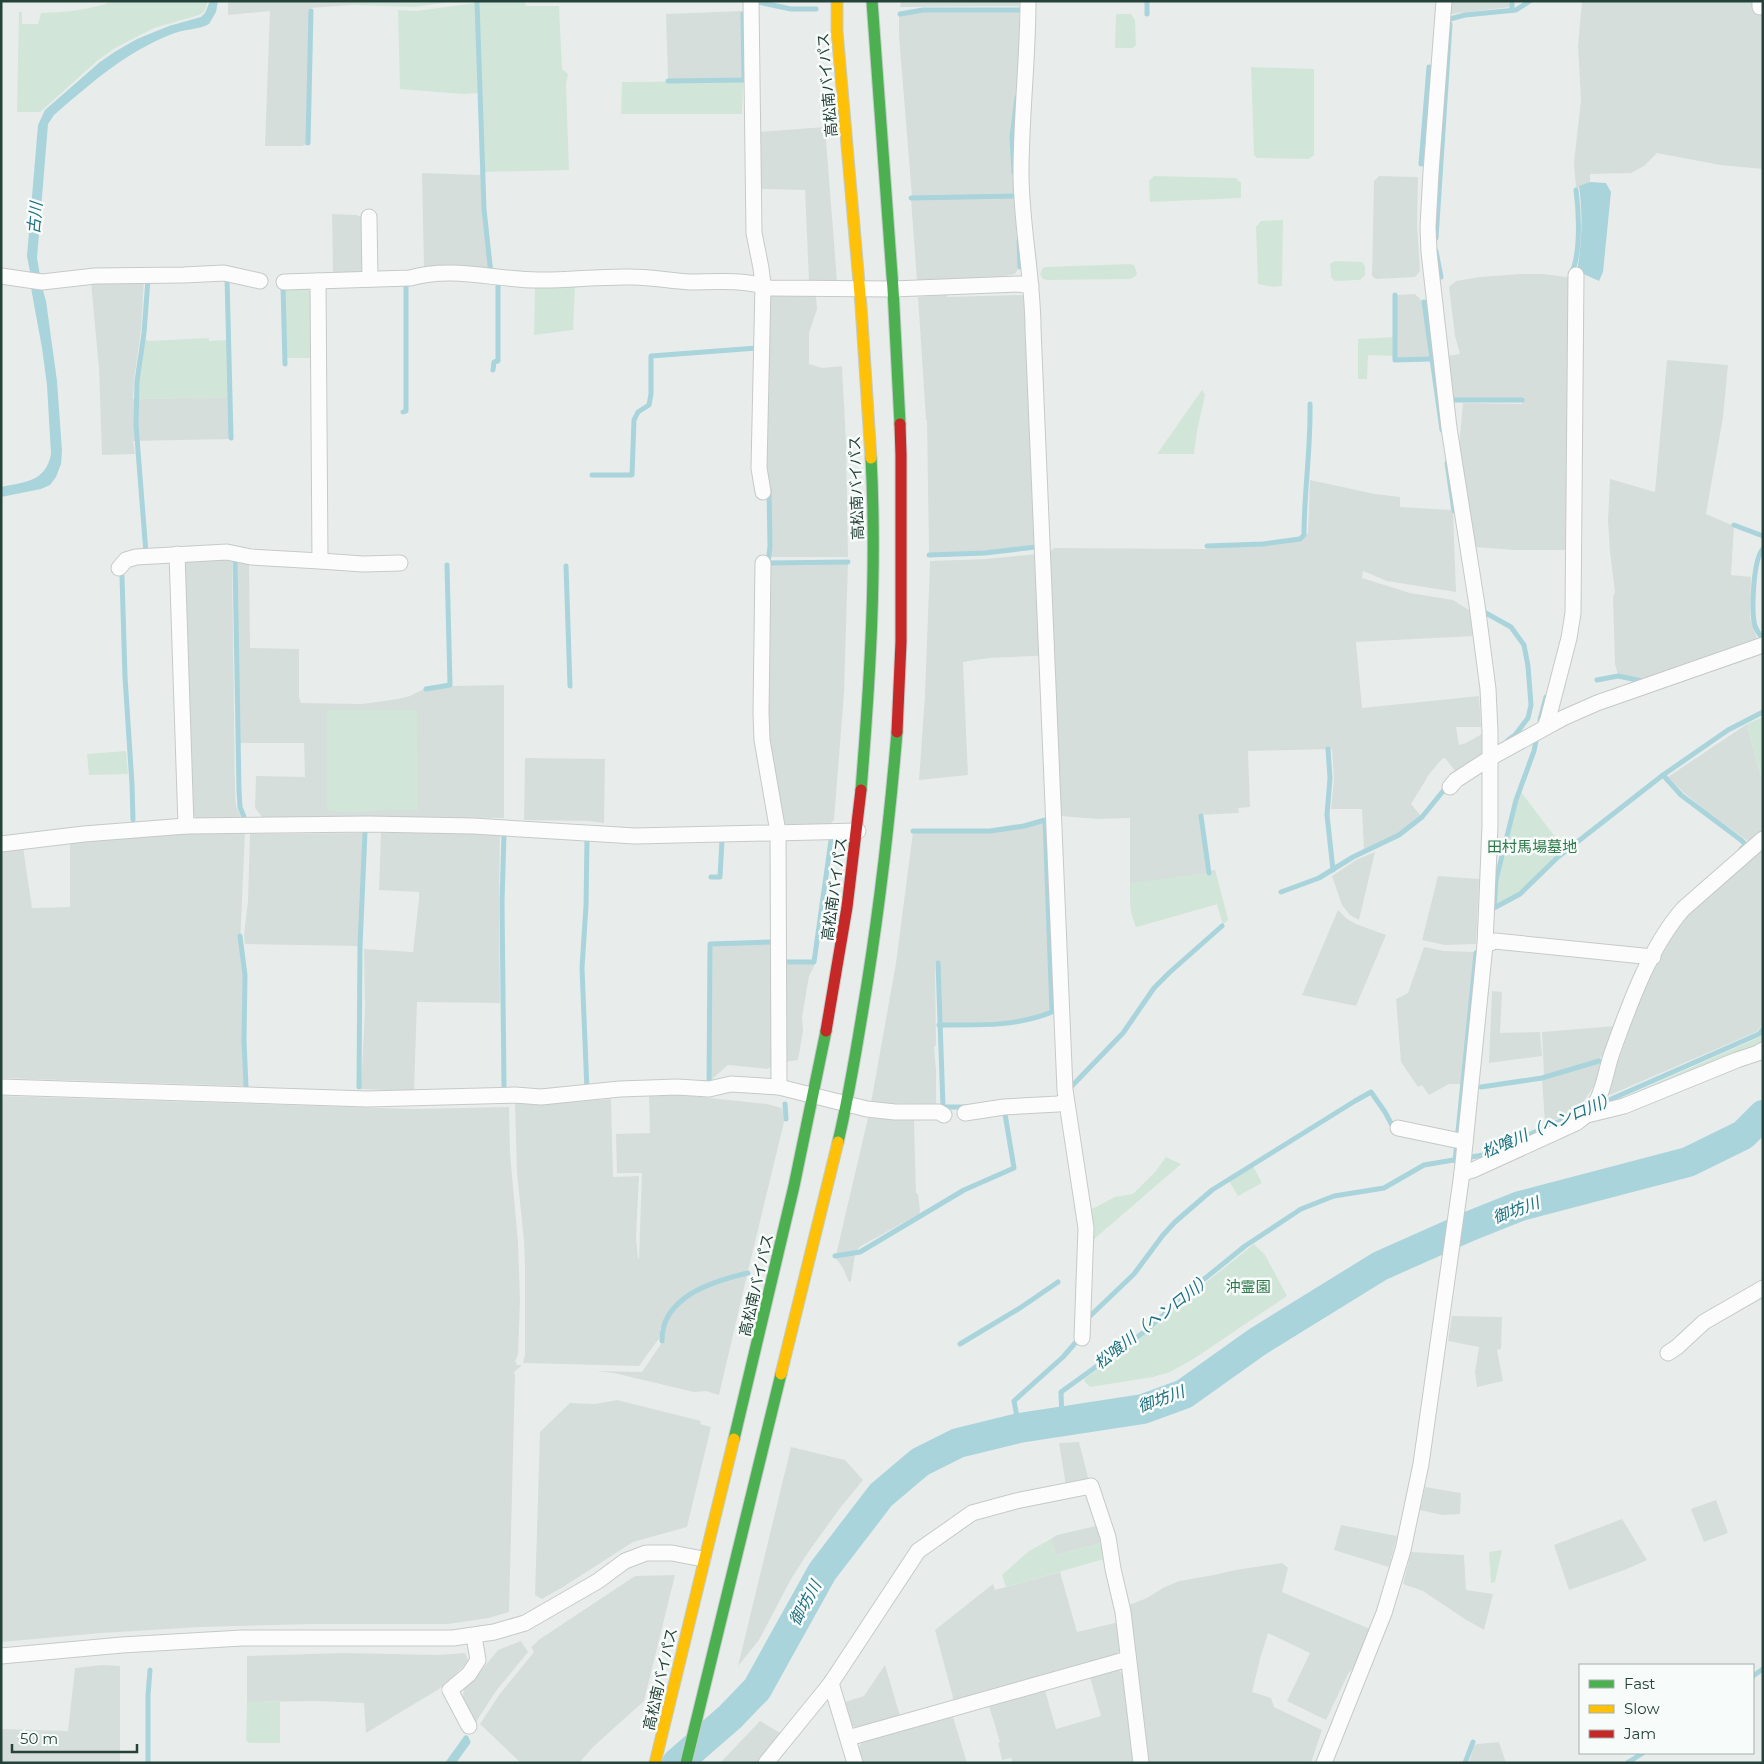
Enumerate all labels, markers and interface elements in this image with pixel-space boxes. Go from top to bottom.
street label: 高松南バイパス [813,32,841,138]
water label: 古川 [24,199,46,235]
street label: 高松南バイパス [845,435,867,541]
street label: 高松南バイパス [817,836,851,942]
park label: 田村馬場墓地 [1487,837,1577,856]
water label: 松喰川（ヘンロ川） [1479,1088,1619,1162]
water label: 御坊川 [1490,1192,1544,1227]
street label: 高松南バイパス [735,1232,777,1338]
water label: 松喰川（ヘンロ川） [1090,1269,1216,1373]
park label: 沖霊園 [1225,1277,1271,1296]
water label: 御坊川 [1135,1381,1189,1416]
water label: 御坊川 [785,1576,826,1629]
street label: 高松南バイパス [639,1626,681,1732]
legend [1579,1664,1754,1754]
text: Fast [1624,1674,1655,1693]
text: Slow [1624,1699,1660,1718]
scale bar [12,1722,138,1754]
text: Jam [1623,1724,1656,1743]
text: 50 m [20,1729,58,1748]

